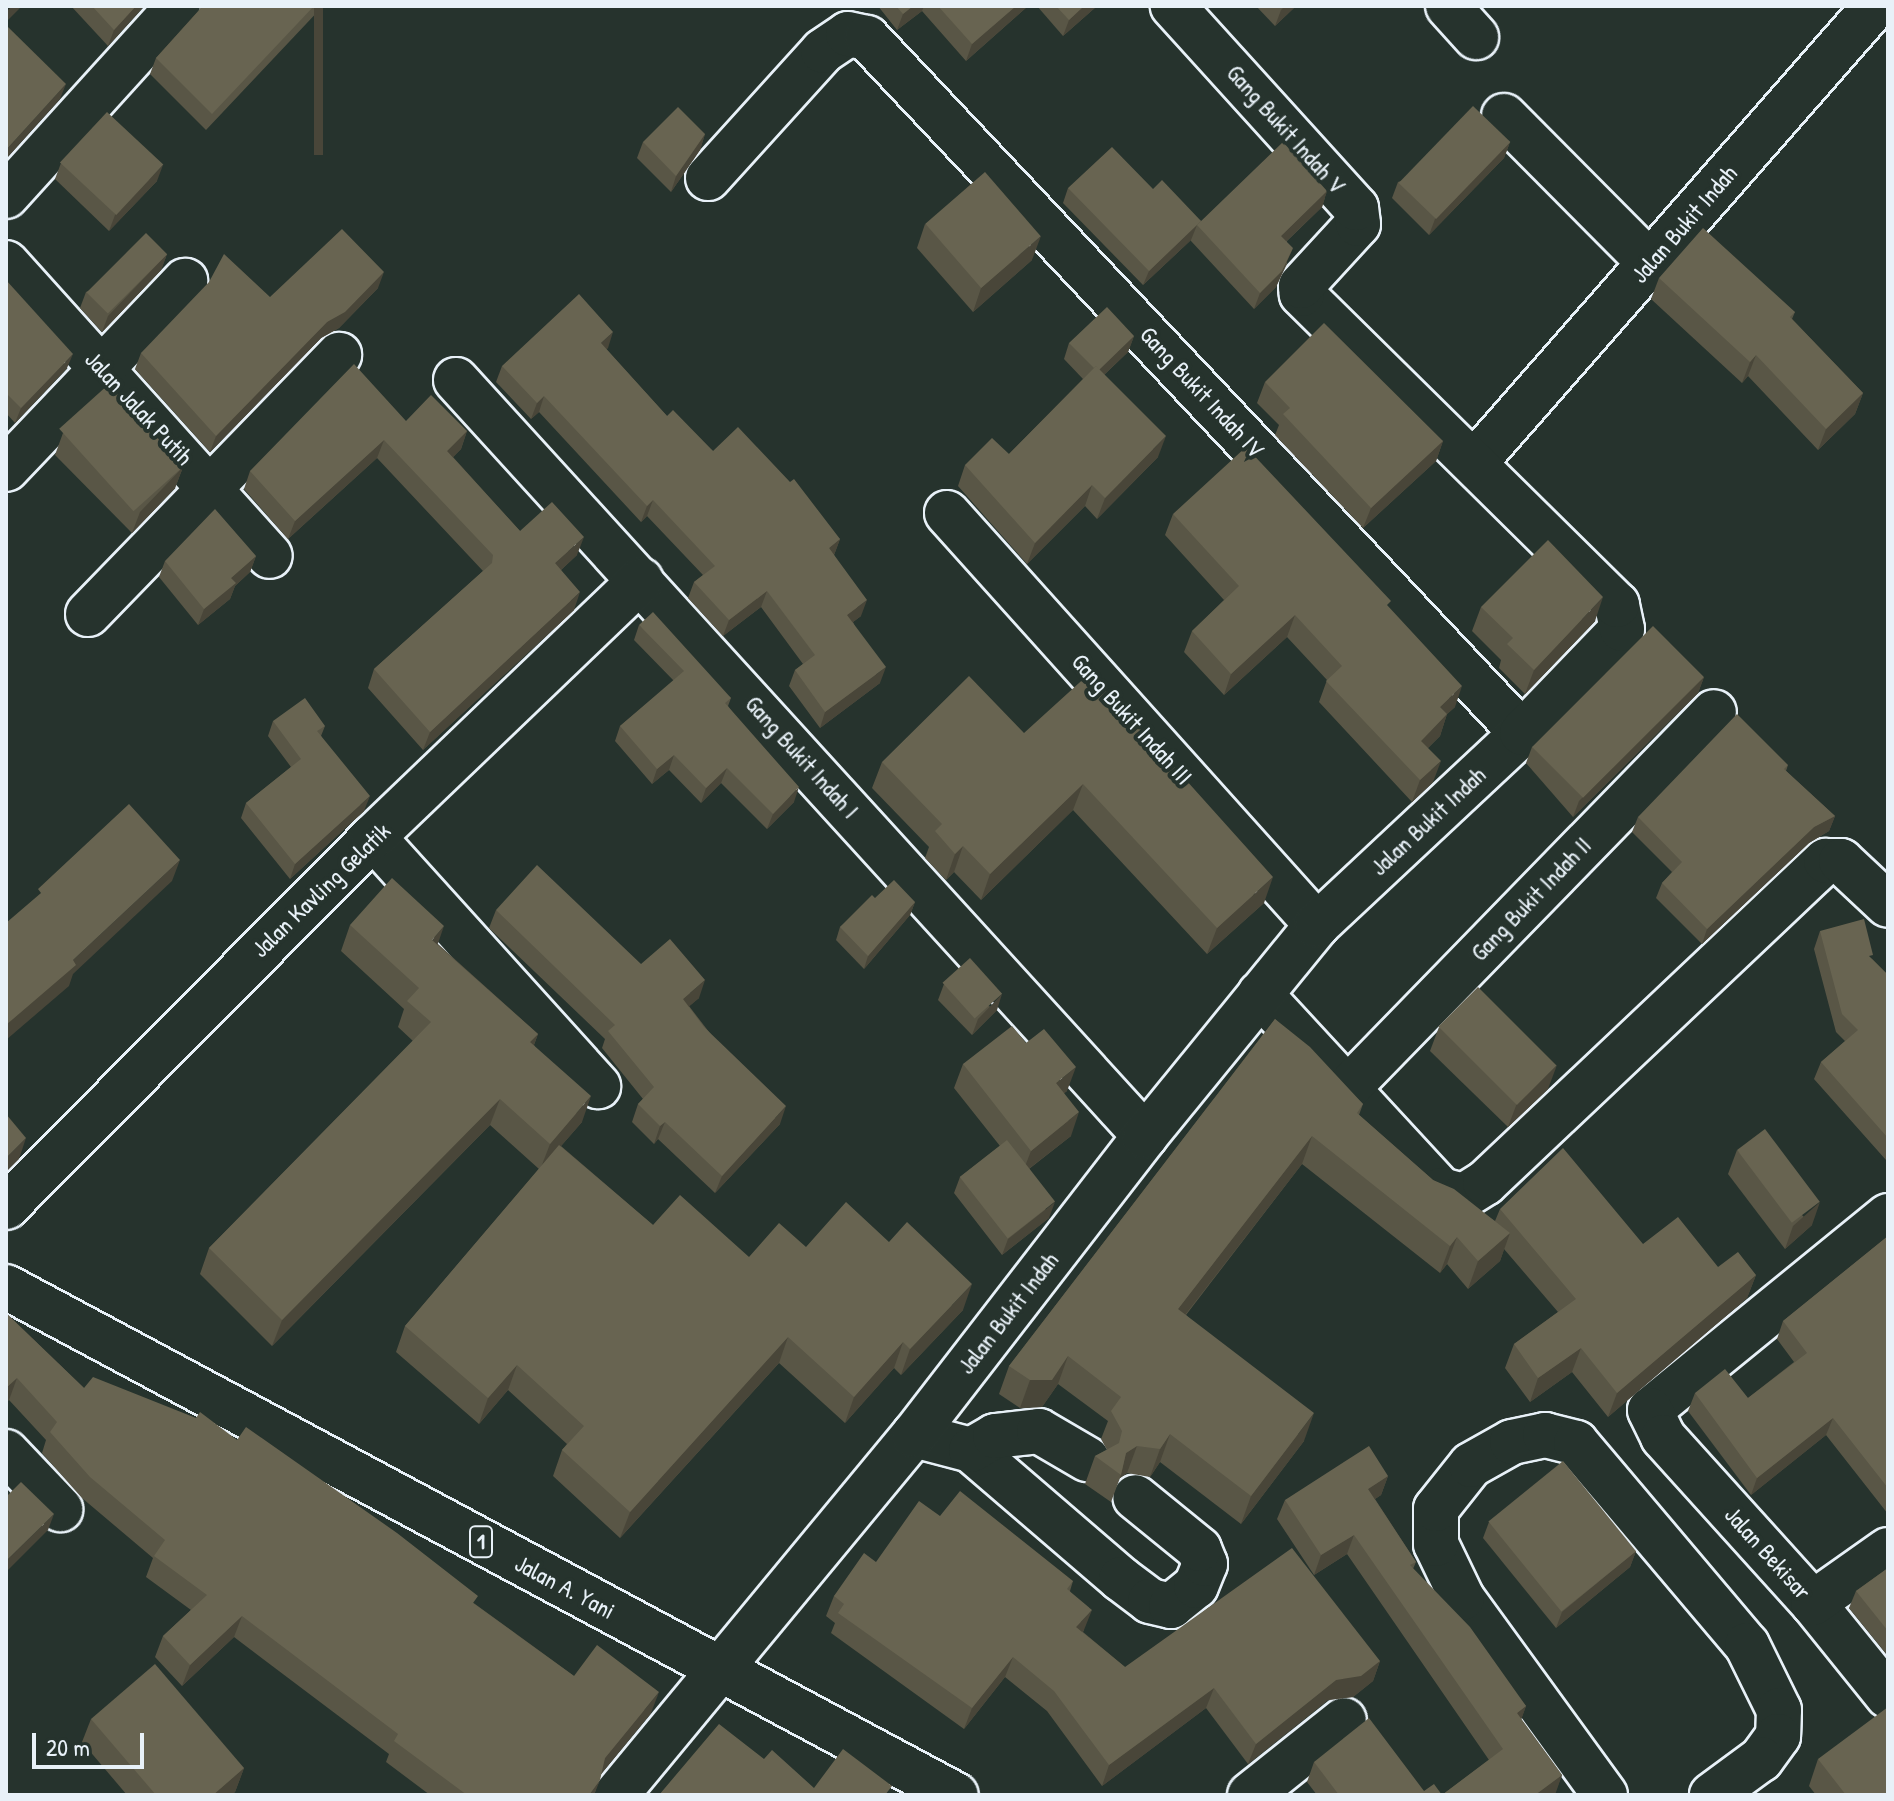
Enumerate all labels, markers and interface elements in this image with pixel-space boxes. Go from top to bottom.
street label: Gang Bukit Indah V [1221,59,1351,199]
street label: Jalan Bukit Indah [1625,159,1743,289]
street label: Gang Bukit Indah IV [1134,320,1270,464]
street label: Jalan Jalak Putih [79,345,199,471]
street label: Gang Bukit Indah III [1066,647,1198,791]
street label: Gang Bukit Indah I [739,690,865,824]
street label: Jalan Bukit Indah [1365,760,1491,882]
street label: Jalan Kavling Gelatik [246,817,396,963]
street label: Gang Bukit Indah II [1465,831,1597,967]
street label: Jalan Bukit Indah [952,1246,1064,1380]
street label: Jalan Bekisar [1719,1500,1817,1606]
road number: 1 [469,1524,493,1560]
street label: Jalan A. Yani [510,1549,620,1625]
scale bar [36,1717,148,1767]
text: 20 m [46,1731,90,1763]

